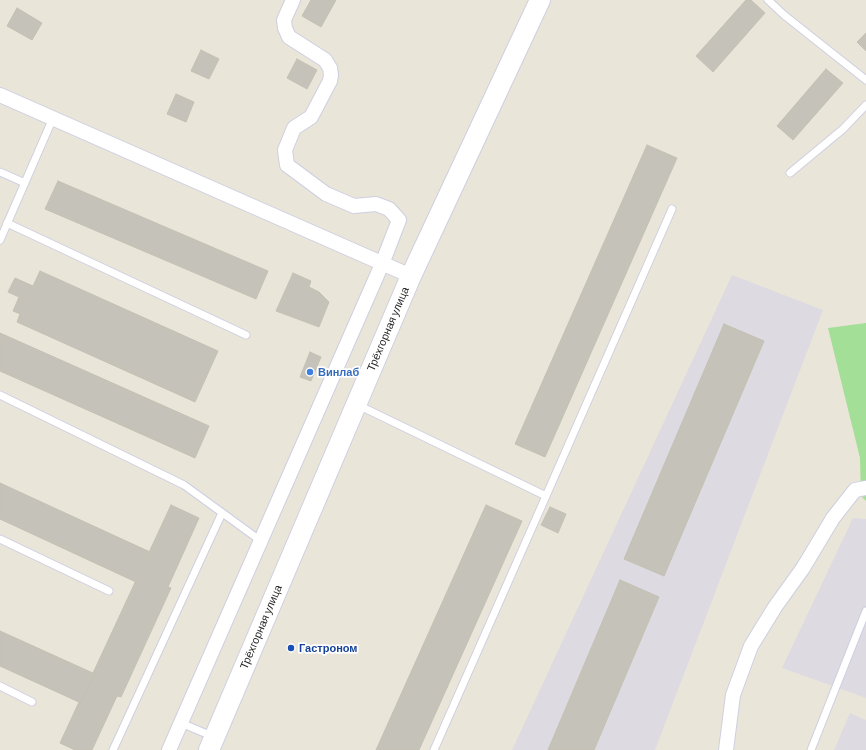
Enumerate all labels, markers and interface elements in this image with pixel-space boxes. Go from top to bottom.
street label: Трёхгорная улица [364,285,412,373]
place label: Винлаб [318,365,359,379]
marker: Винлаб [305,367,315,377]
street label: Трёхгорная улица [237,583,285,671]
place label: Гастроном [299,641,358,655]
marker: Гастроном [286,643,296,653]

